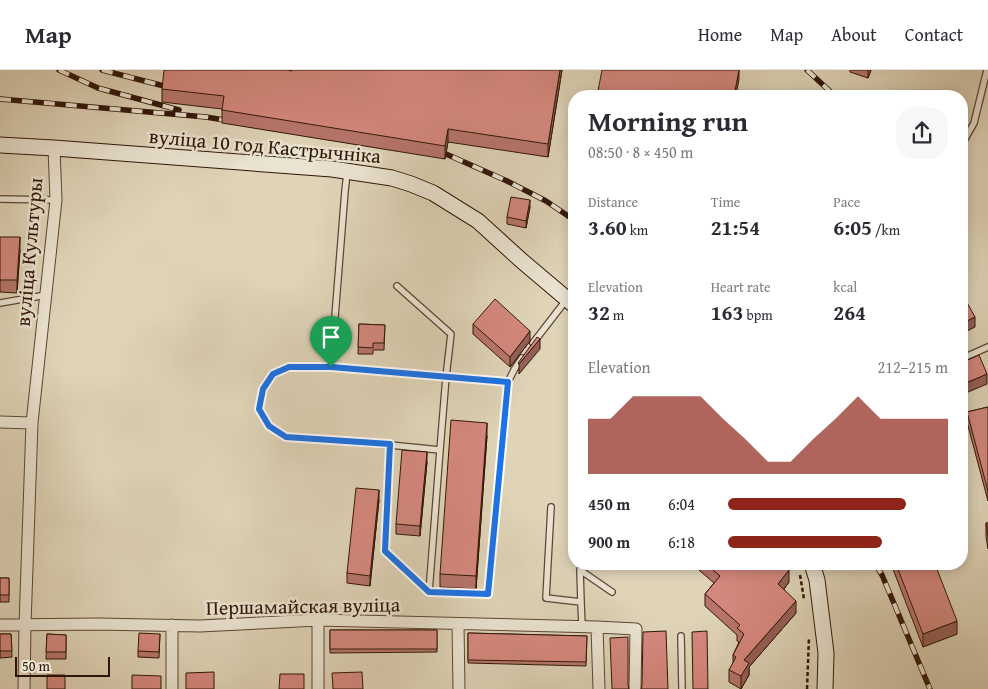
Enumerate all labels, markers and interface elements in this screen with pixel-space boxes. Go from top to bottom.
text: Map [25,17,72,52]
text: Home [698,21,742,48]
text: Map [770,21,803,48]
text: About [831,21,877,48]
text: Contact [905,21,963,48]
text: Morning run [588,100,748,141]
button: share [896,107,948,159]
street label: вуліца 10 год Кастрычніка [148,121,383,170]
text: 08:50 · 8 × 450 m [588,140,693,164]
street label: вуліца Культуры [8,176,49,328]
text: Distance [588,192,638,212]
text: Time [711,192,740,212]
text: Pace [833,192,860,212]
text: 3.60 [588,212,627,243]
text: 21:54 [711,212,760,243]
text: 6:05 [833,212,872,243]
text: km [627,220,648,240]
text: /km [872,220,900,240]
text: Elevation [588,277,643,297]
text: Heart rate [711,277,771,297]
text: kcal [833,277,857,297]
text: 32 [588,297,610,328]
text: 163 [711,297,743,328]
text: 264 [833,297,866,328]
text: m [610,305,624,325]
text: bpm [743,305,773,325]
pin [310,316,352,367]
icon: arrive [317,323,345,351]
text: Elevation [588,355,651,379]
text: 212–215 m [878,355,948,379]
text: 450 m [588,492,630,516]
text: 6:04 [668,492,695,516]
text: 900 m [588,530,630,554]
text: 6:18 [668,530,695,554]
street label: Першамайская вуліца [206,589,401,622]
scale bar [15,654,110,677]
text: 50 m [22,656,50,676]

